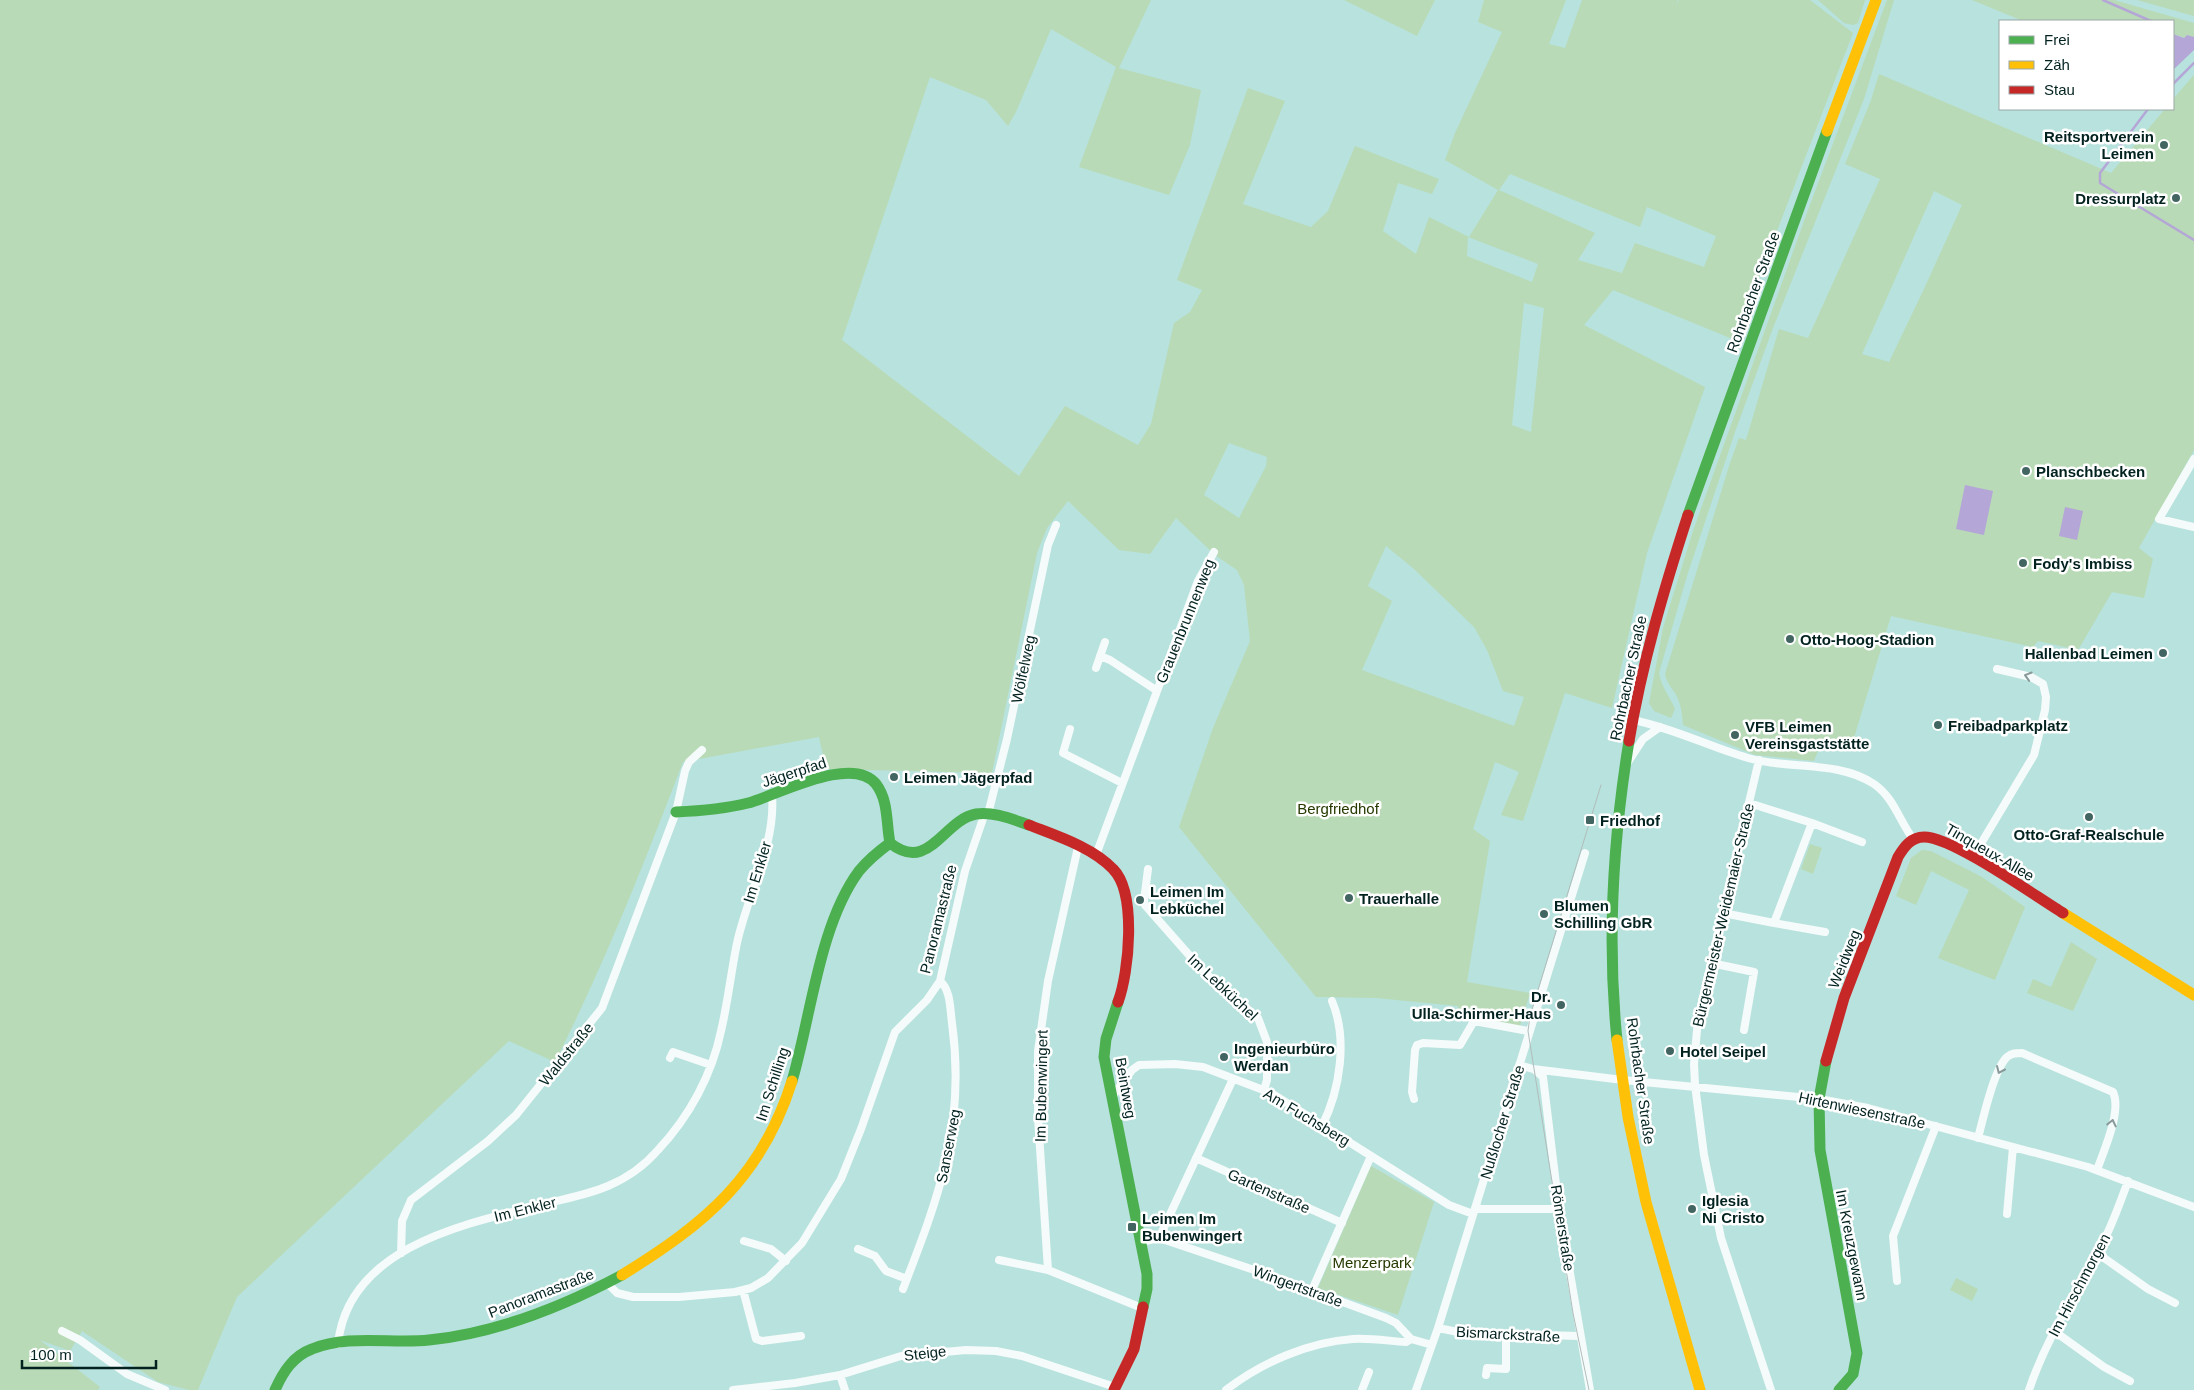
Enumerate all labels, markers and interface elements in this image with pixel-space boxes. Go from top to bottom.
legend [1999,20,2174,110]
text: Frei [2044,31,2070,48]
text: Zäh [2044,56,2070,73]
text: Stau [2044,81,2075,98]
place label: Reitsportverein Leimen [2044,128,2154,162]
marker: Reitsportverein Leimen [2158,139,2170,151]
place label: Dressurplatz [2075,190,2166,207]
marker: Dressurplatz [2170,192,2182,204]
street label: Rohrbacher Straße [1723,229,1783,355]
place label: Planschbecken [2036,463,2145,480]
marker: Planschbecken [2020,465,2032,477]
place label: Fody's Imbiss [2033,555,2132,572]
street label: Grauenbrunnenweg [1152,556,1218,686]
marker: Fody's Imbiss [2017,557,2029,569]
street label: Rohrbacher Straße [1606,614,1650,742]
place label: Otto-Hoog-Stadion [1800,631,1934,648]
street label: Wölfelweg [1007,633,1039,705]
marker: Otto-Hoog-Stadion [1784,633,1796,645]
place label: Hallenbad Leimen [2025,645,2153,662]
marker: Hallenbad Leimen [2157,647,2169,659]
one-way arrow [2024,672,2032,682]
place label: Freibadparkplatz [1948,717,2068,734]
place label: VFB Leimen Vereinsgaststätte [1745,718,1869,752]
marker: Freibadparkplatz [1932,719,1944,731]
marker: VFB Leimen Vereinsgaststätte [1729,729,1741,741]
street label: Jägerpfad [760,754,828,790]
place label: Leimen Jägerpfad [904,769,1032,786]
marker: Leimen Jägerpfad [888,771,900,783]
park label: Bergfriedhof [1297,800,1380,817]
street label: Bürgermeister-Weidemaier-Straße [1689,802,1757,1028]
marker: Otto-Graf-Realschule [2083,811,2095,823]
place label: Friedhof [1600,812,1661,829]
marker: Friedhof [1584,814,1596,826]
street label: Tinqueux-Allee [1943,820,2037,884]
place label: Otto-Graf-Realschule [2014,826,2164,843]
street label: Im Enkler [740,839,774,905]
street label: Panoramastraße [916,863,960,975]
place label: Leimen Im Lebküchel [1150,883,1224,917]
place label: Trauerhalle [1359,890,1439,907]
marker: Trauerhalle [1343,892,1355,904]
marker: Leimen Im Lebküchel [1134,894,1146,906]
place label: Blumen Schilling GbR [1554,897,1653,931]
marker: Blumen Schilling GbR [1538,908,1550,920]
street label: Weidweg [1825,927,1863,991]
street label: Im Lebküchel [1185,950,1261,1024]
place label: Dr. Ulla-Schirmer-Haus [1412,988,1551,1022]
marker: Dr. Ulla-Schirmer-Haus [1555,999,1567,1011]
street label: Rohrbacher Straße [1624,1017,1658,1145]
street label: Waldstraße [535,1019,597,1089]
street label: Im Bubenwingert [1032,1029,1050,1142]
place label: Ingenieurbüro Werdan [1234,1040,1335,1074]
place label: Hotel Seipel [1680,1043,1766,1060]
street label: Im Schilling [752,1045,792,1123]
marker: Hotel Seipel [1664,1045,1676,1057]
marker: Ingenieurbüro Werdan [1218,1051,1230,1063]
street label: Beintweg [1112,1056,1140,1120]
street label: Nußlocher Straße [1477,1063,1527,1181]
one-way arrow [1996,1065,2007,1074]
street label: Am Fuchsberg [1261,1085,1353,1149]
street label: Hirtenwiesenstraße [1797,1088,1927,1132]
street label: Sanserweg [932,1108,964,1184]
one-way arrow [2106,1119,2117,1128]
street label: Gartenstraße [1225,1165,1313,1217]
street label: Römerstraße [1548,1183,1578,1273]
street label: Im Kreuzgewann [1833,1188,1871,1302]
place label: Iglesia Ni Cristo [1702,1192,1765,1226]
street label: Im Enkler [492,1193,558,1225]
marker: Iglesia Ni Cristo [1686,1203,1698,1215]
place label: Leimen Im Bubenwingert [1142,1210,1242,1244]
marker: Leimen Im Bubenwingert [1126,1221,1138,1233]
street label: Im Hirschmorgen [2045,1231,2113,1339]
park label: Menzerpark [1332,1254,1412,1271]
street label: Wingertstraße [1251,1262,1345,1310]
street label: Panoramastraße [486,1265,596,1321]
street label: Bismarckstraße [1456,1323,1560,1345]
scale bar [22,1338,156,1370]
street label: Steige [903,1342,947,1364]
text: 100 m [30,1346,72,1363]

